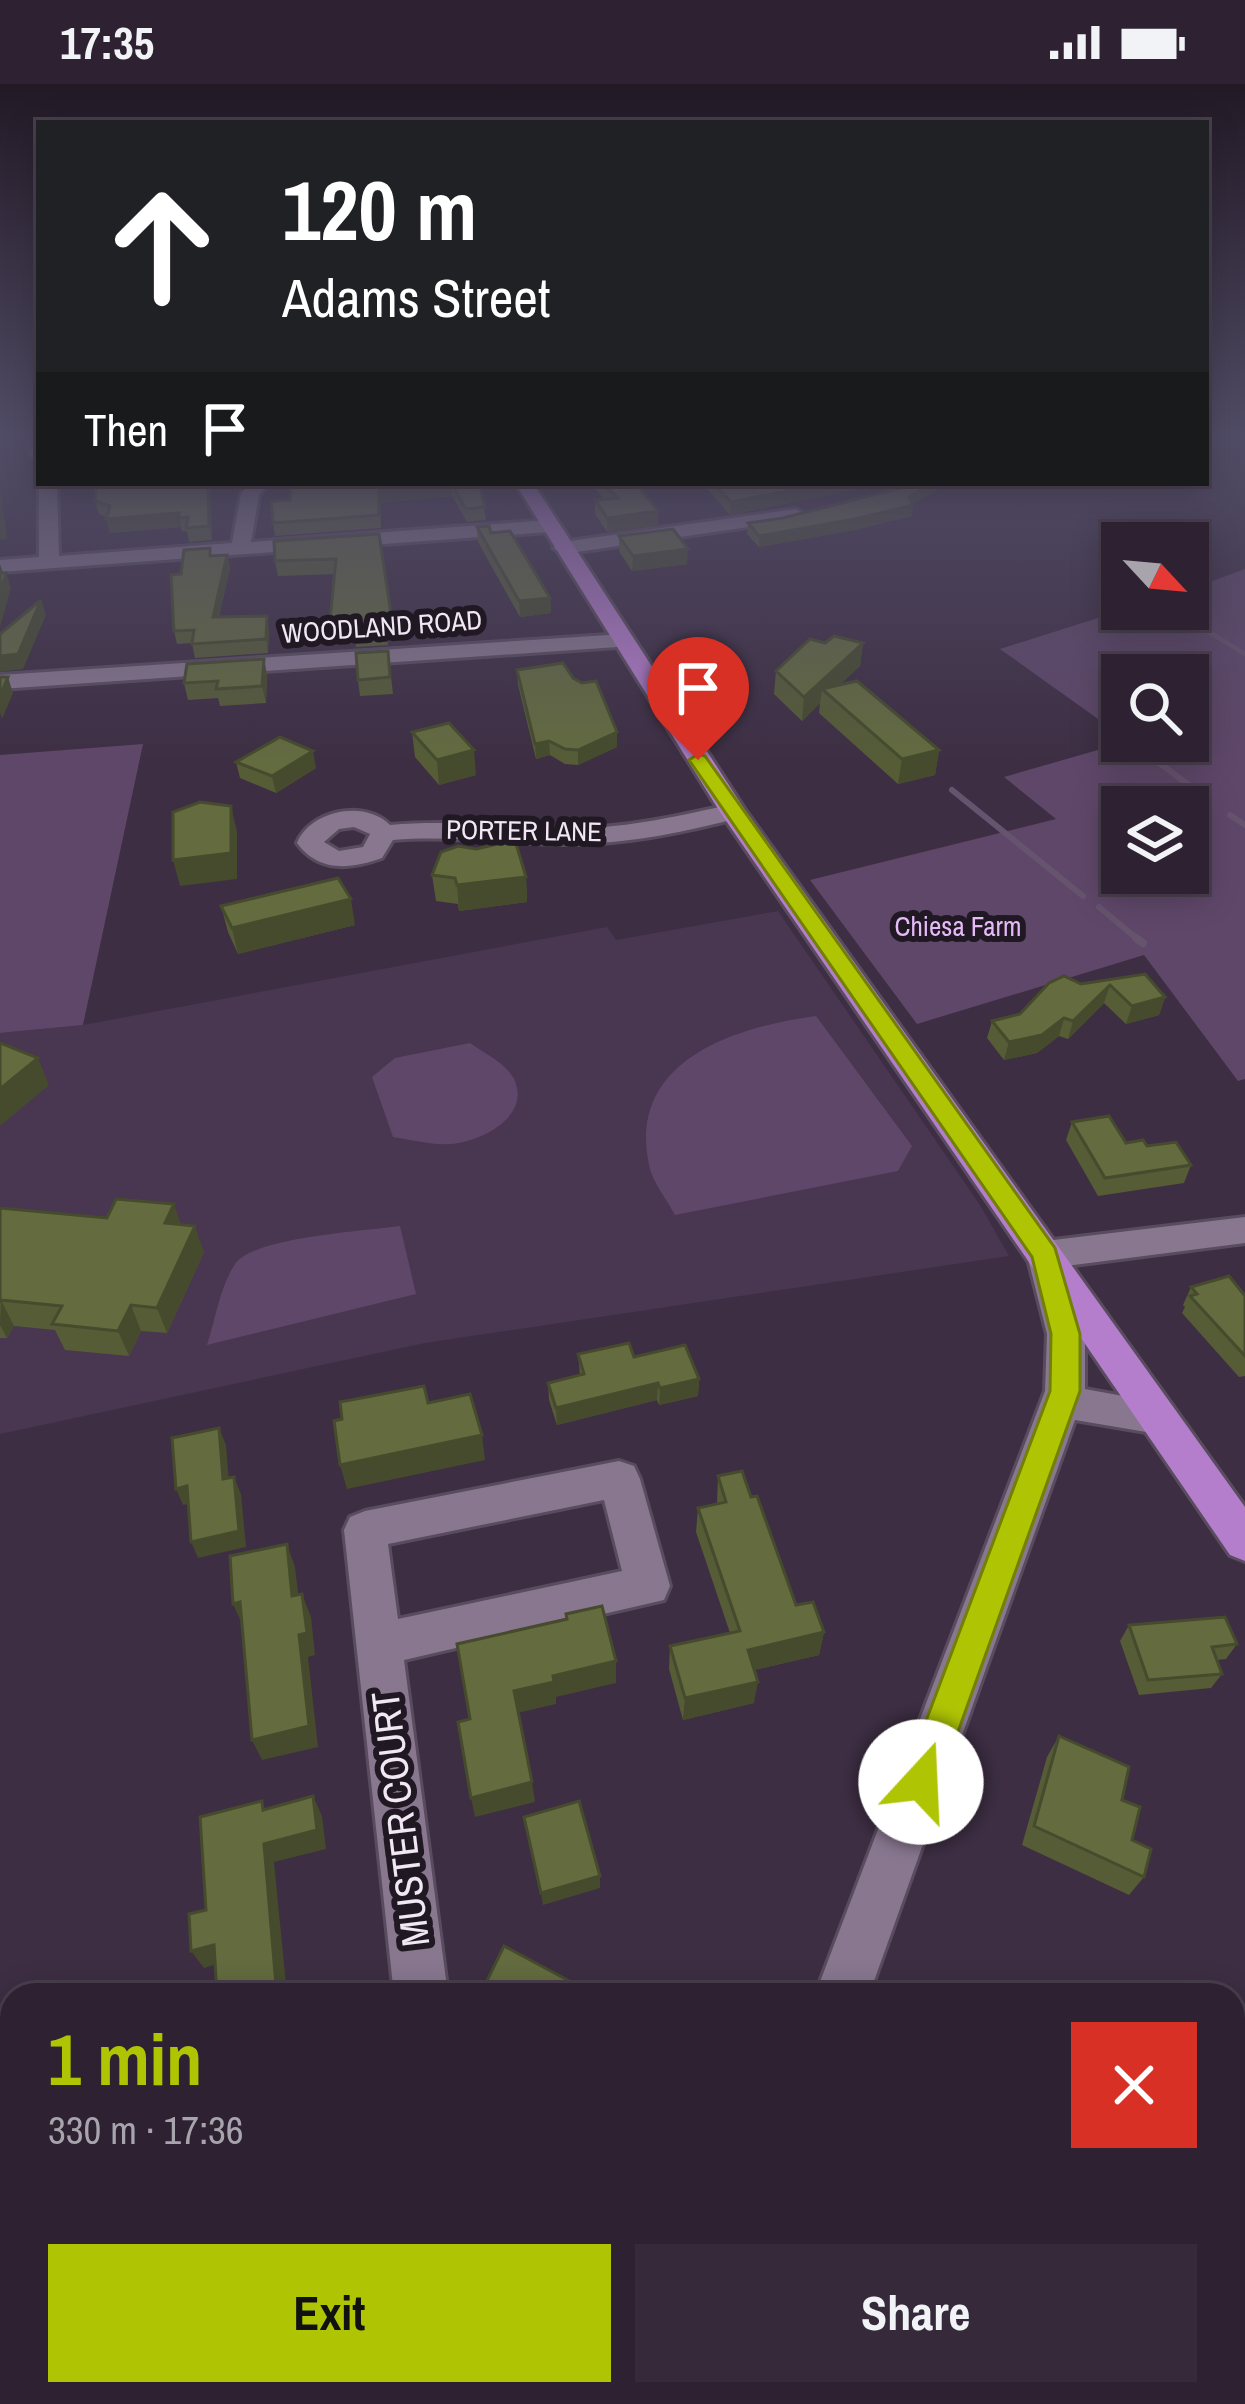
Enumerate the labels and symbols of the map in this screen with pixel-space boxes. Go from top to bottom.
north arrow [1101,522,1209,630]
street label: WOODLAND ROAD [281,601,483,651]
pin [647,637,749,760]
street label: PORTER LANE [446,811,602,849]
park label: Chiesa Farm [895,908,1021,944]
street label: MUSTER COURT [359,1688,441,1950]
position arrow [858,1719,984,1845]

